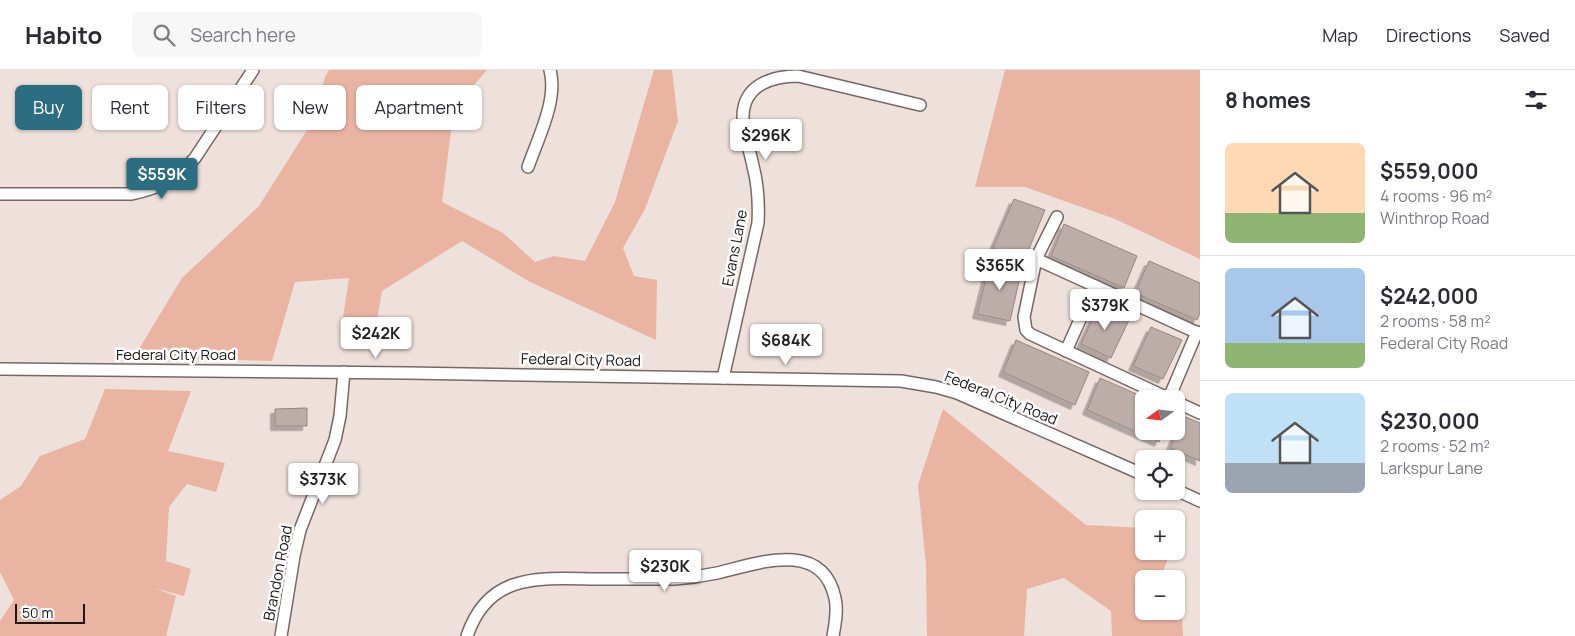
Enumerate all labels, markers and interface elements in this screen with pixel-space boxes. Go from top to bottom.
search box [132,12,482,57]
text: Habito [25,18,102,51]
icon: search [150,21,178,49]
text: Search here [190,22,296,48]
text: Map [1322,23,1358,47]
text: Directions [1386,23,1471,47]
text: Saved [1499,23,1550,47]
chip: Buy [15,85,82,130]
chip: Rent [92,85,168,130]
chip: Filters [178,85,264,130]
chip: New [274,85,346,130]
chip: Apartment [356,85,482,130]
text: 8 homes [1225,86,1311,114]
icon: filters [1522,86,1550,114]
pin: $296K [731,118,801,161]
text: $296K [741,124,791,146]
text: $559,000 [1380,157,1479,185]
pin: $559K [127,158,197,200]
text: $559K [137,163,187,185]
icon: home [1265,163,1325,223]
text: 4 rooms · 96 m² [1380,185,1492,207]
text: Winthrop Road [1380,207,1489,229]
street label: Evans Lane [717,208,752,288]
pin: $365K [965,248,1035,291]
text: $365K [975,254,1025,276]
text: $242,000 [1380,282,1478,310]
pin: $379K [1070,288,1140,331]
icon: home [1265,288,1325,348]
text: $379K [1081,294,1129,316]
text: 2 rooms · 58 m² [1380,310,1491,332]
pin: $242K [341,316,411,359]
text: $242K [352,322,400,344]
pin: $684K [751,324,821,366]
text: $684K [761,329,811,351]
text: Federal City Road [1380,332,1508,354]
street label: Federal City Road [116,344,236,365]
street label: Federal City Road [521,348,641,371]
street label: Federal City Road [942,365,1061,430]
north arrow [1135,390,1185,440]
map controls [1135,390,1185,620]
text: $230,000 [1380,407,1480,435]
icon: home [1265,413,1325,473]
text: 2 rooms · 52 m² [1380,435,1490,457]
button: locate [1135,450,1185,500]
text: Larkspur Lane [1380,457,1483,479]
pin: $373K [288,462,358,505]
text: $373K [299,468,347,490]
button: + [1135,510,1185,560]
street label: Brandon Road [258,523,297,622]
pin: $230K [630,550,700,592]
text: $230K [640,555,690,577]
button: − [1135,570,1185,620]
scale bar [15,601,85,624]
text: 50 m [22,603,53,622]

